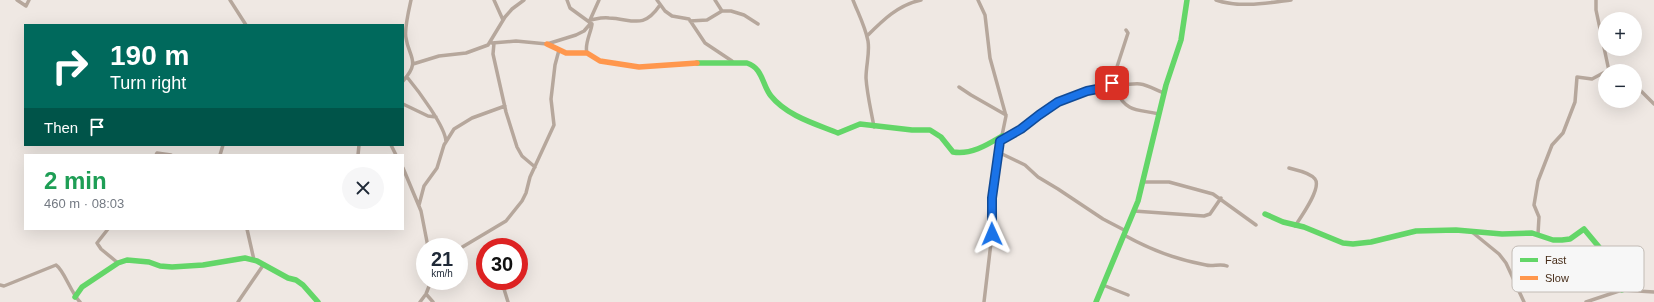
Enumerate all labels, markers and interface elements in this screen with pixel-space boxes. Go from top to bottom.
map controls [1598,12,1642,108]
button: + [1598,12,1642,56]
icon: right [44,40,96,92]
text: 190 m [110,40,189,71]
button: − [1598,64,1642,108]
pin [1095,66,1129,100]
icon: arrive [1101,72,1123,94]
text: Turn right [110,73,186,93]
icon: arrive [86,116,108,138]
text: Then [44,119,78,136]
text: 2 min [44,167,107,194]
button: close [342,167,384,209]
text: 460 m · 08:03 [44,196,124,211]
position arrow [971,213,1013,255]
speed limit sign: 30 [476,238,528,290]
legend [1512,246,1644,292]
text: 21 [431,248,453,270]
text: Fast [1545,254,1566,266]
text: km/h [431,268,453,279]
text: Slow [1545,272,1569,284]

